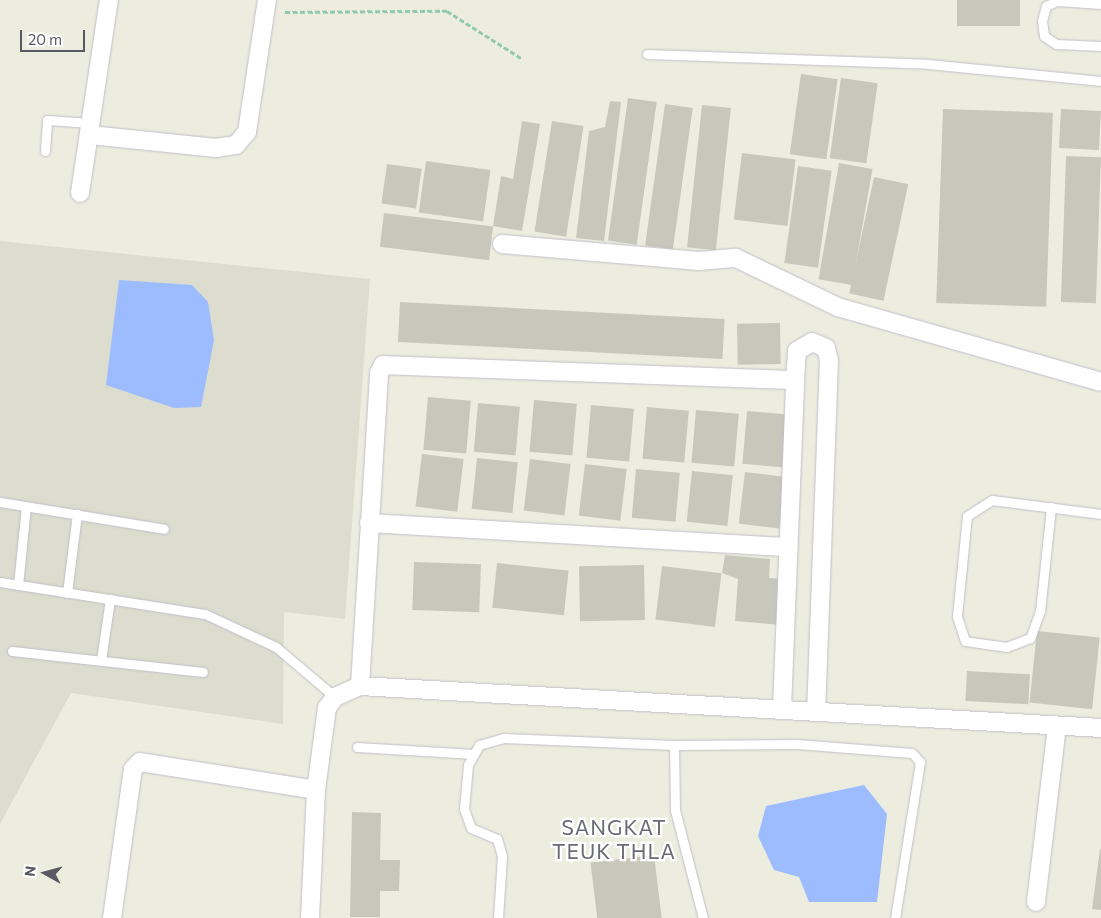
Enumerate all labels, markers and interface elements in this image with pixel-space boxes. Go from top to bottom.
scale bar [22,20,88,52]
text: 20 m [28,30,62,48]
district label: SANGKAT TEUK THLA [551,814,677,864]
north arrow [20,848,70,898]
text: N [21,865,39,877]

